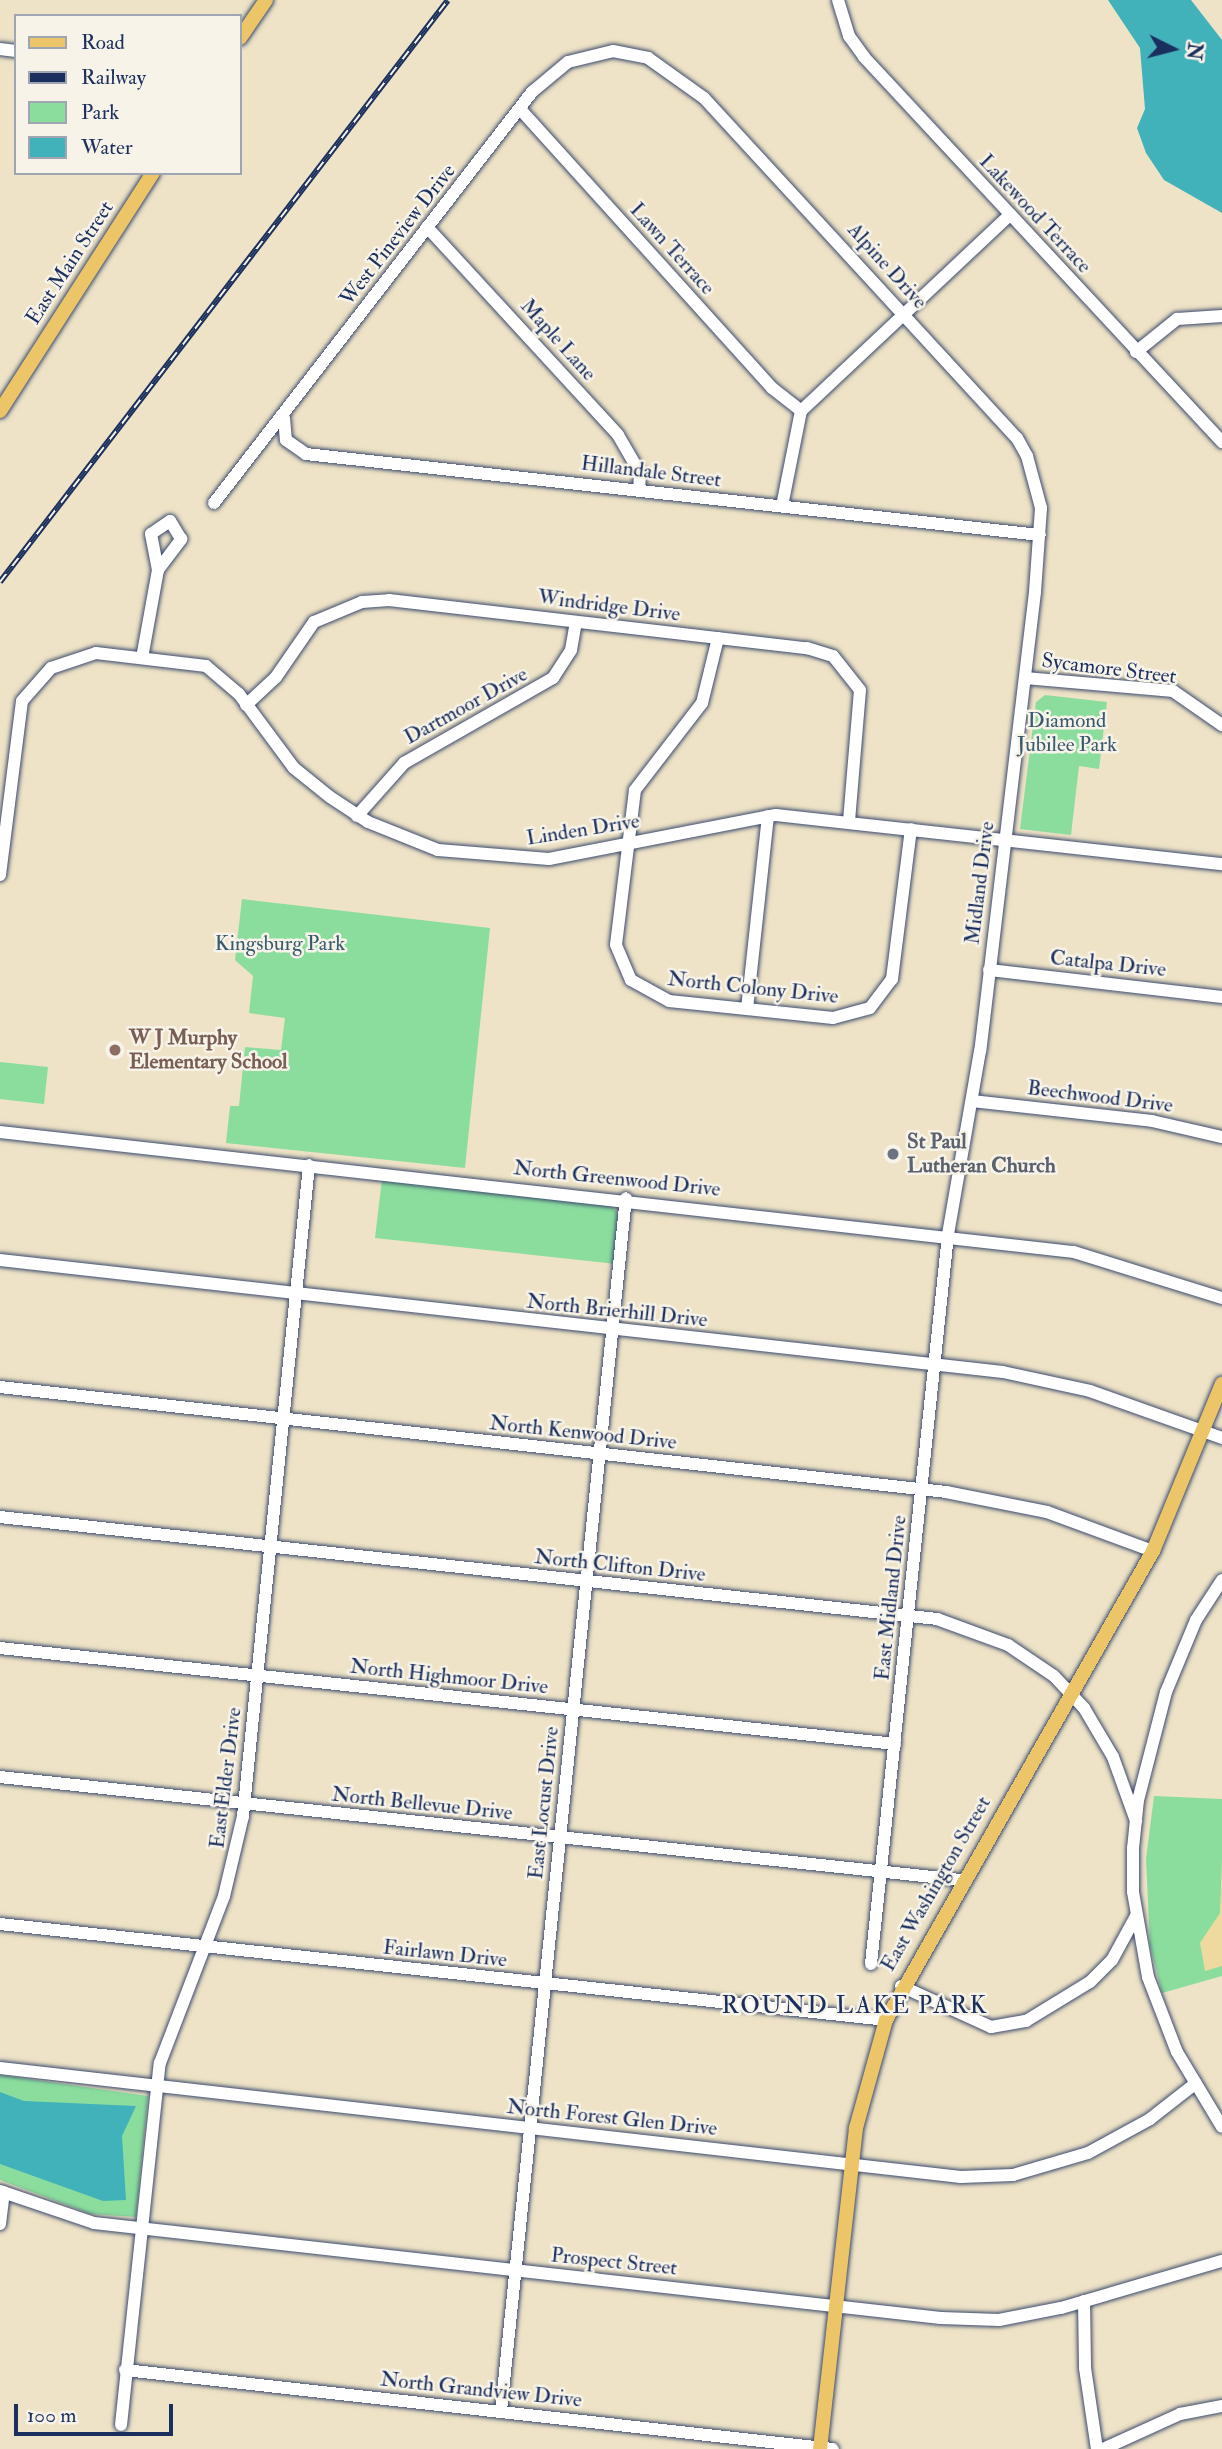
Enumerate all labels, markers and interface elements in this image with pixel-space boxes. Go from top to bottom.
legend [14,14,242,175]
north arrow [1138,14,1208,84]
text: Road [81,29,125,56]
text: N [1181,41,1207,61]
text: Railway [81,64,146,91]
text: Park [81,99,119,126]
text: Water [81,134,133,161]
street label: Lakewood Terrace [973,149,1097,279]
street label: West Pineview Drive [335,159,461,311]
street label: East Main Street [21,196,119,330]
street label: Lawn Terrace [624,198,720,300]
street label: Alpine Drive [842,218,932,314]
street label: Maple Lane [515,294,601,386]
street label: Hillandale Street [579,451,723,493]
street label: Windridge Drive [536,585,682,627]
street label: Sycamore Street [1040,648,1178,690]
street label: Dartmoor Drive [400,662,532,750]
park label: Diamond Jubilee Park [1017,708,1117,758]
street label: Linden Drive [525,809,641,851]
street label: Midland Drive [960,820,1000,946]
park label: Kingsburg Park [215,931,345,957]
street label: Catalpa Drive [1049,945,1167,983]
street label: North Colony Drive [666,967,840,1009]
place label: W J Murphy Elementary School [129,1025,287,1075]
marker: W J Murphy Elementary School [107,1042,123,1058]
street label: Beechwood Drive [1026,1076,1174,1118]
place label: St Paul Lutheran Church [907,1129,1056,1179]
marker: St Paul Lutheran Church [885,1146,901,1162]
street label: North Greenwood Drive [512,1156,722,1202]
street label: North Brierhill Drive [525,1289,709,1333]
street label: North Kenwood Drive [488,1411,678,1455]
street label: East Midland Drive [870,1514,912,1682]
street label: North Clifton Drive [533,1544,707,1588]
street label: North Highmoor Drive [349,1654,549,1700]
street label: East Elder Drive [205,1706,247,1850]
street label: East Locust Drive [523,1725,565,1881]
street label: North Bellevue Drive [330,1782,514,1826]
street label: East Washington Street [876,1792,996,1976]
street label: Fairlawn Drive [382,1935,508,1973]
district label: ROUND LAKE PARK [723,1992,987,2020]
street label: North Forest Glen Drive [506,2094,718,2142]
street label: Prospect Street [550,2243,678,2281]
street label: North Grandview Drive [379,2367,583,2413]
scale bar [18,2390,177,2434]
text: 100 m [27,2402,77,2429]

